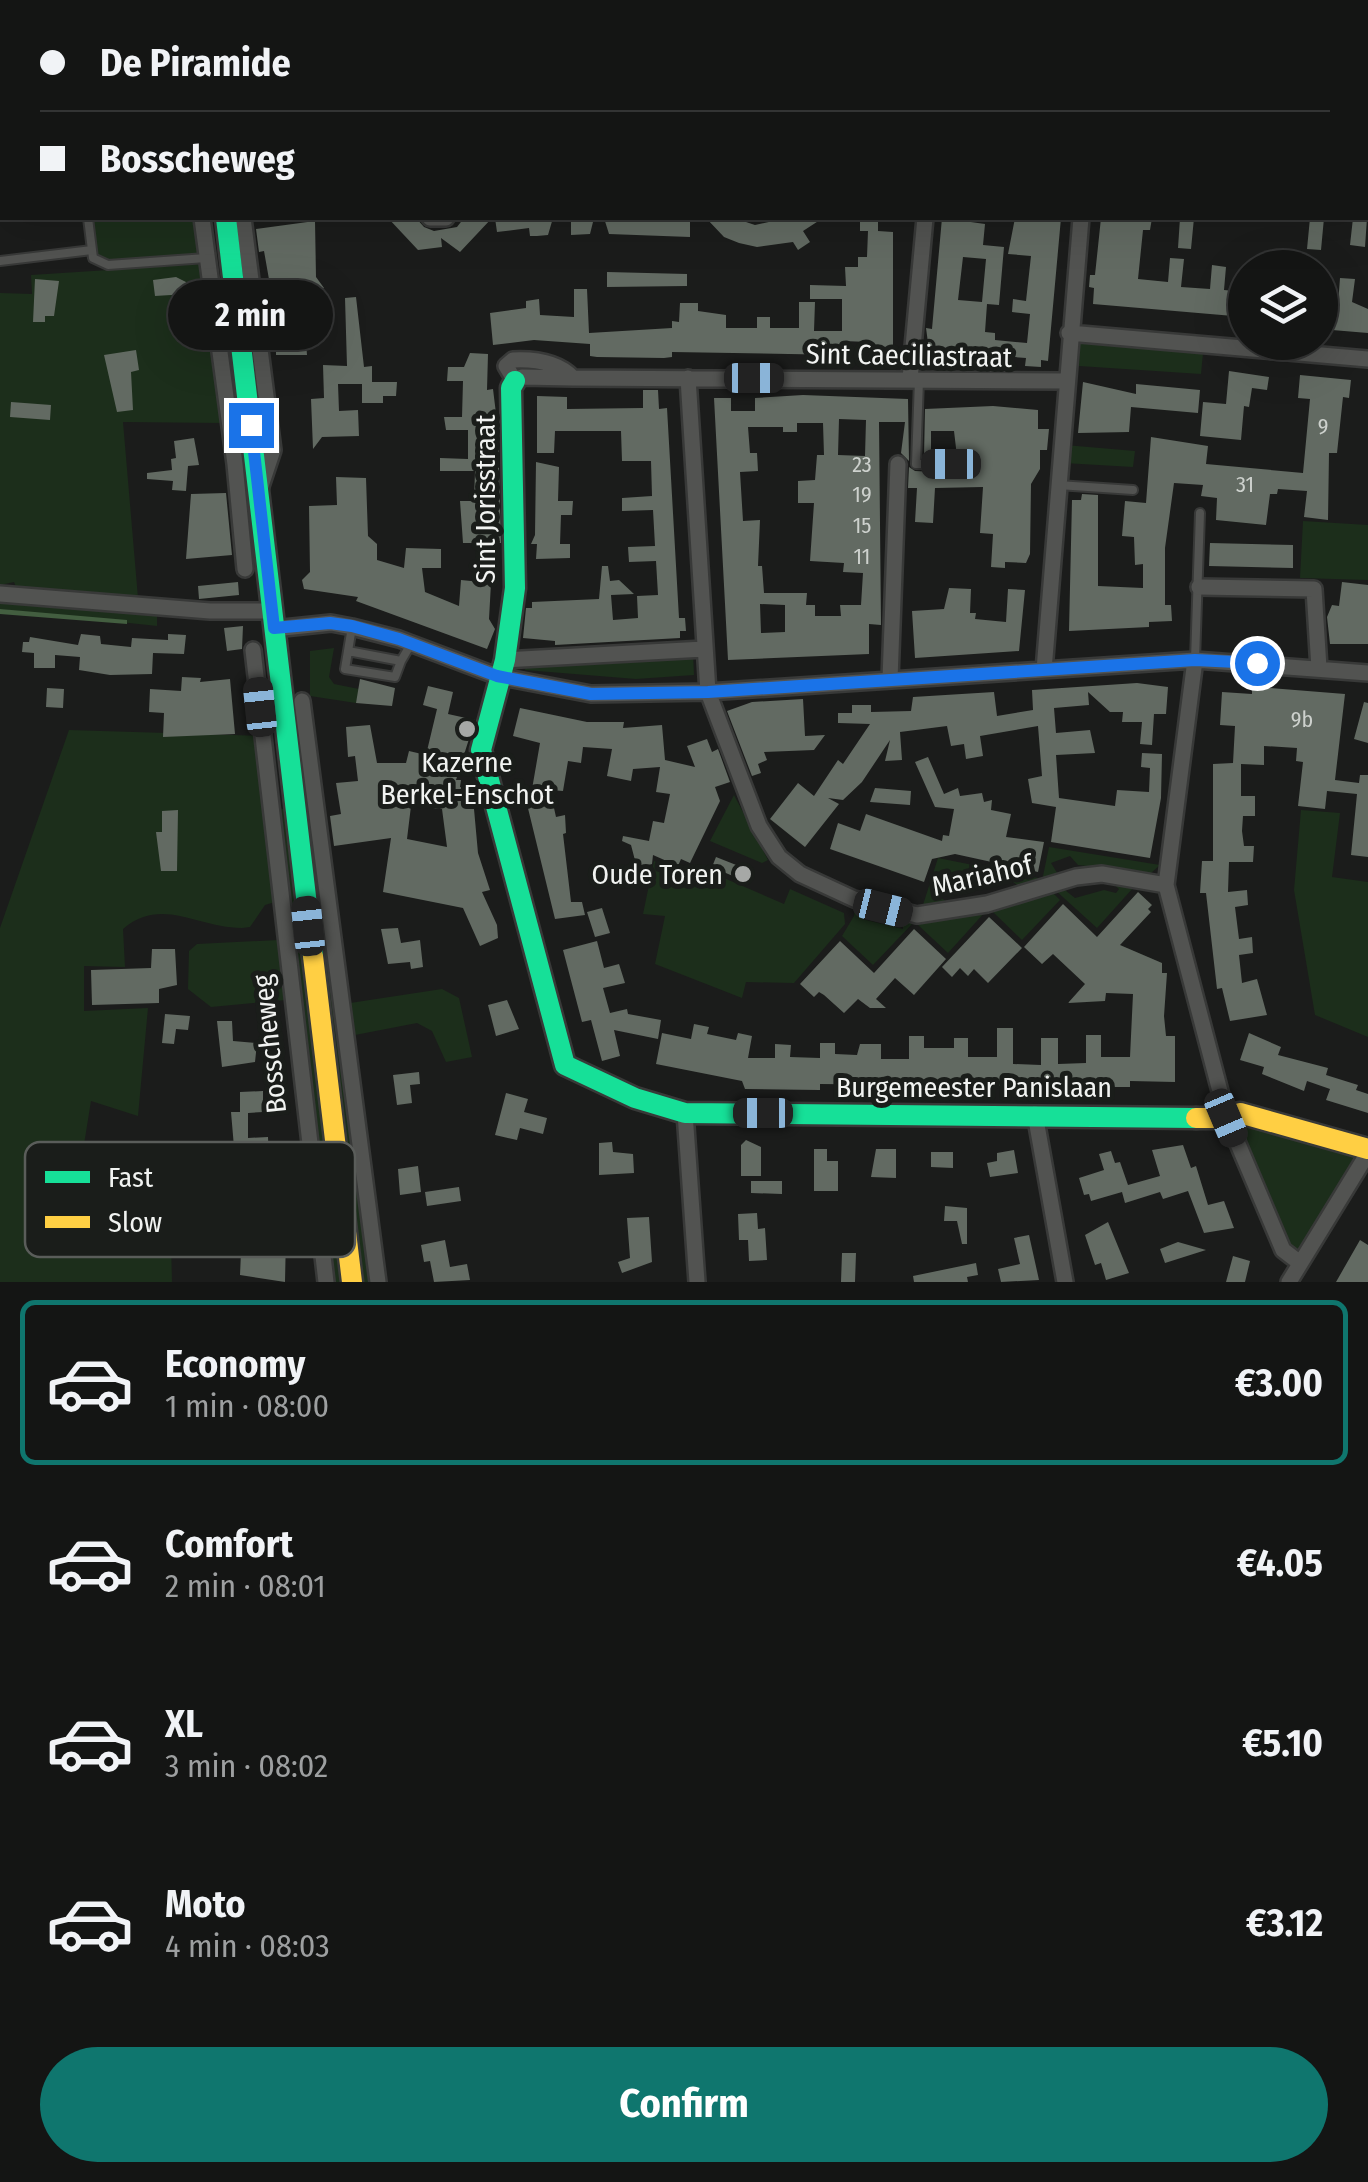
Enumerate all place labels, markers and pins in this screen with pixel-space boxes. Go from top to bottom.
marker: Kazerne Berkel-Enschot [456,718,478,740]
place label: Kazerne Berkel-Enschot [380,746,554,811]
place label: Oude Toren [592,858,723,891]
marker: Oude Toren [732,863,754,885]

